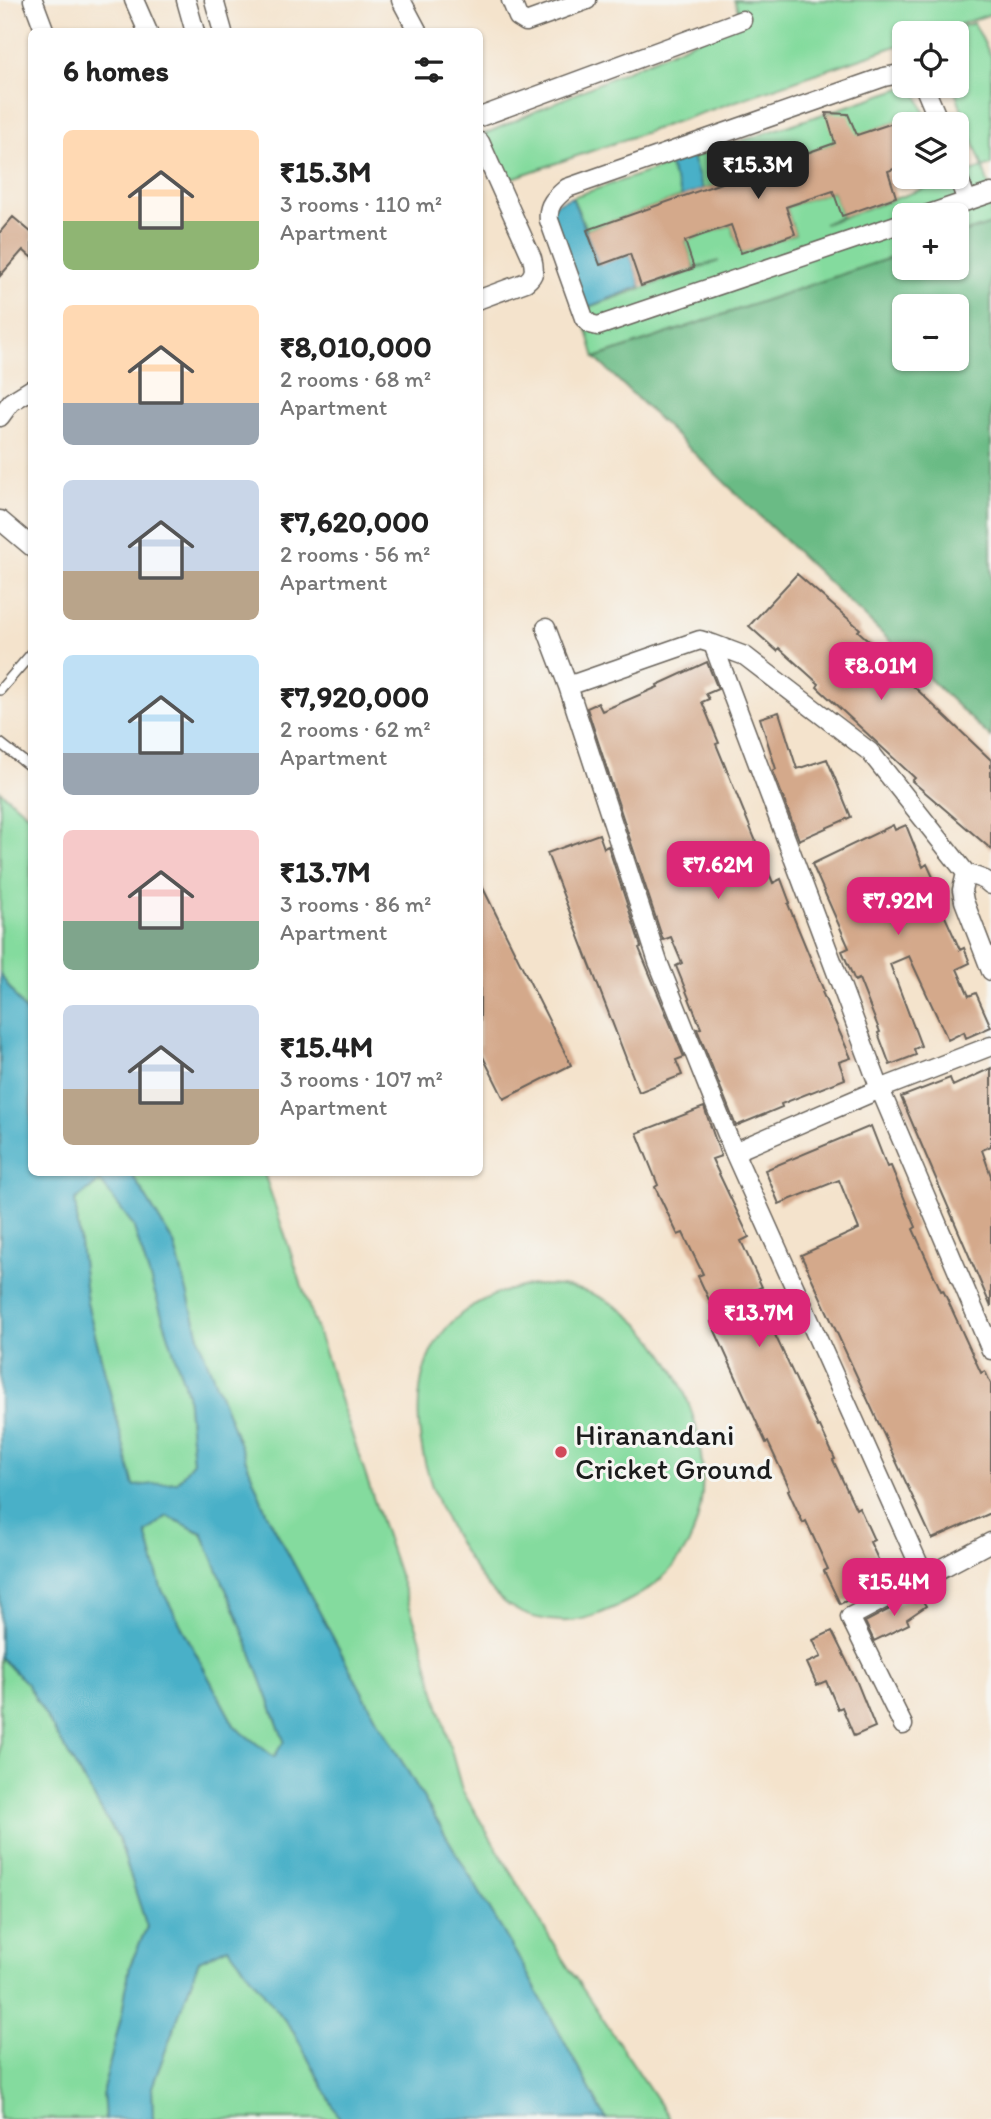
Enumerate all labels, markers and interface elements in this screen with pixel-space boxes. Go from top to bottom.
map controls [892,21,969,371]
button: locate [892,21,969,98]
icon: filters [410,51,448,89]
text: 6 homes [63,52,169,89]
button: layers [892,112,969,189]
pin: ₹15.3M [701,142,815,201]
text: ₹15.3M [723,150,793,178]
text: ₹15.3M [280,153,372,190]
icon: home [119,158,203,242]
text: 3 rooms · 110 m² [280,190,442,218]
button: + [892,203,969,280]
text: Apartment [280,218,387,246]
button: − [892,294,969,371]
text: ₹8,010,000 [280,328,432,365]
icon: home [119,333,203,417]
text: 2 rooms · 68 m² [280,365,431,393]
text: Apartment [280,393,387,421]
text: ₹7,620,000 [280,503,429,540]
icon: home [119,508,203,592]
text: 2 rooms · 56 m² [280,540,431,568]
text: Apartment [280,568,387,596]
pin: ₹8.01M [824,642,938,702]
text: ₹8.01M [845,651,917,679]
text: ₹7,920,000 [280,678,429,715]
icon: home [119,683,203,767]
text: 2 rooms · 62 m² [280,715,431,743]
text: Apartment [280,743,387,771]
pin: ₹7.62M [661,842,775,901]
text: ₹7.62M [683,850,753,878]
text: ₹13.7M [280,853,371,890]
icon: home [119,858,203,942]
pin: ₹7.92M [841,878,955,937]
text: ₹7.92M [863,886,933,914]
text: 3 rooms · 86 m² [280,890,432,918]
text: Apartment [280,918,387,946]
text: ₹15.4M [280,1028,373,1065]
icon: home [119,1033,203,1117]
text: 3 rooms · 107 m² [280,1065,443,1093]
text: Apartment [280,1093,387,1121]
pin: ₹13.7M [702,1290,816,1349]
text: ₹13.7M [724,1298,794,1326]
place label: Hiranandani Cricket Ground [575,1416,773,1487]
marker: Hiranandani Cricket Ground [553,1444,569,1460]
pin: ₹15.4M [837,1558,951,1618]
text: ₹15.4M [858,1567,930,1595]

